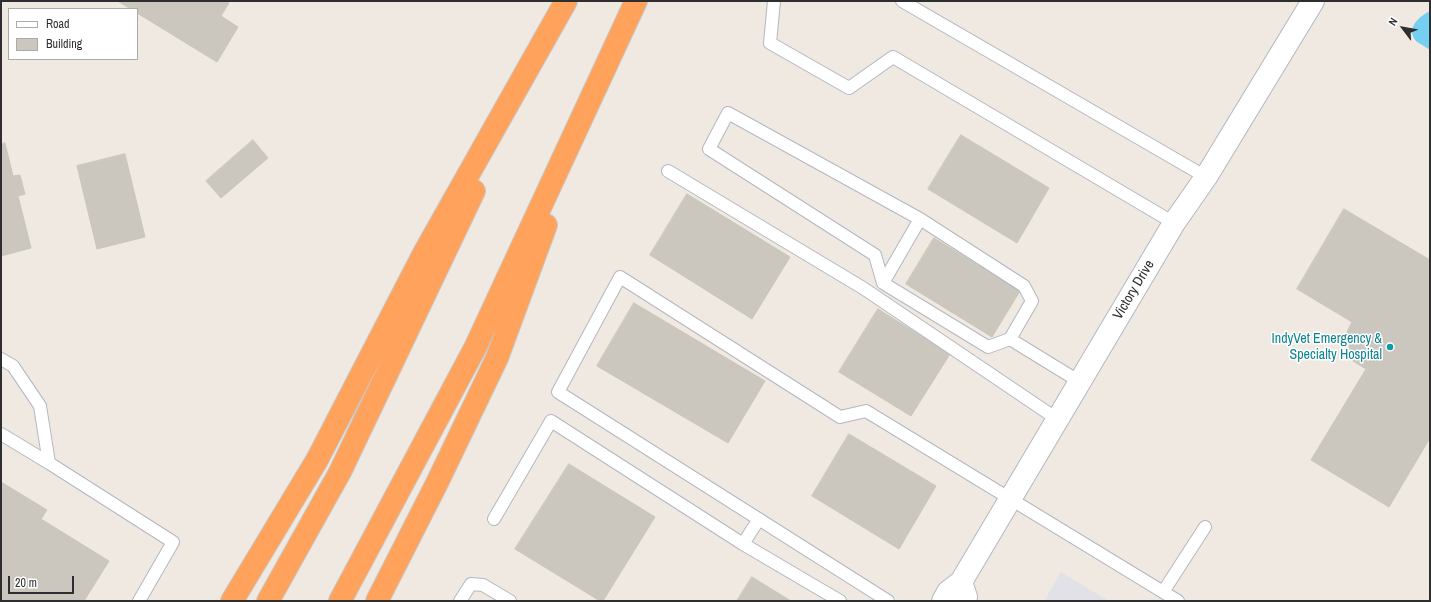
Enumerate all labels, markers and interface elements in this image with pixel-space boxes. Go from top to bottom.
legend [8,8,138,60]
north arrow [1383,8,1423,48]
text: N [1385,15,1400,28]
text: Road [46,16,70,32]
text: Building [46,36,82,52]
street label: Victory Drive [1110,257,1158,323]
place label: IndyVet Emergency & Specialty Hospital [1272,331,1382,364]
marker: IndyVet Emergency & Specialty Hospital [1385,342,1395,352]
scale bar [10,568,76,594]
text: 20 m [15,575,37,591]

